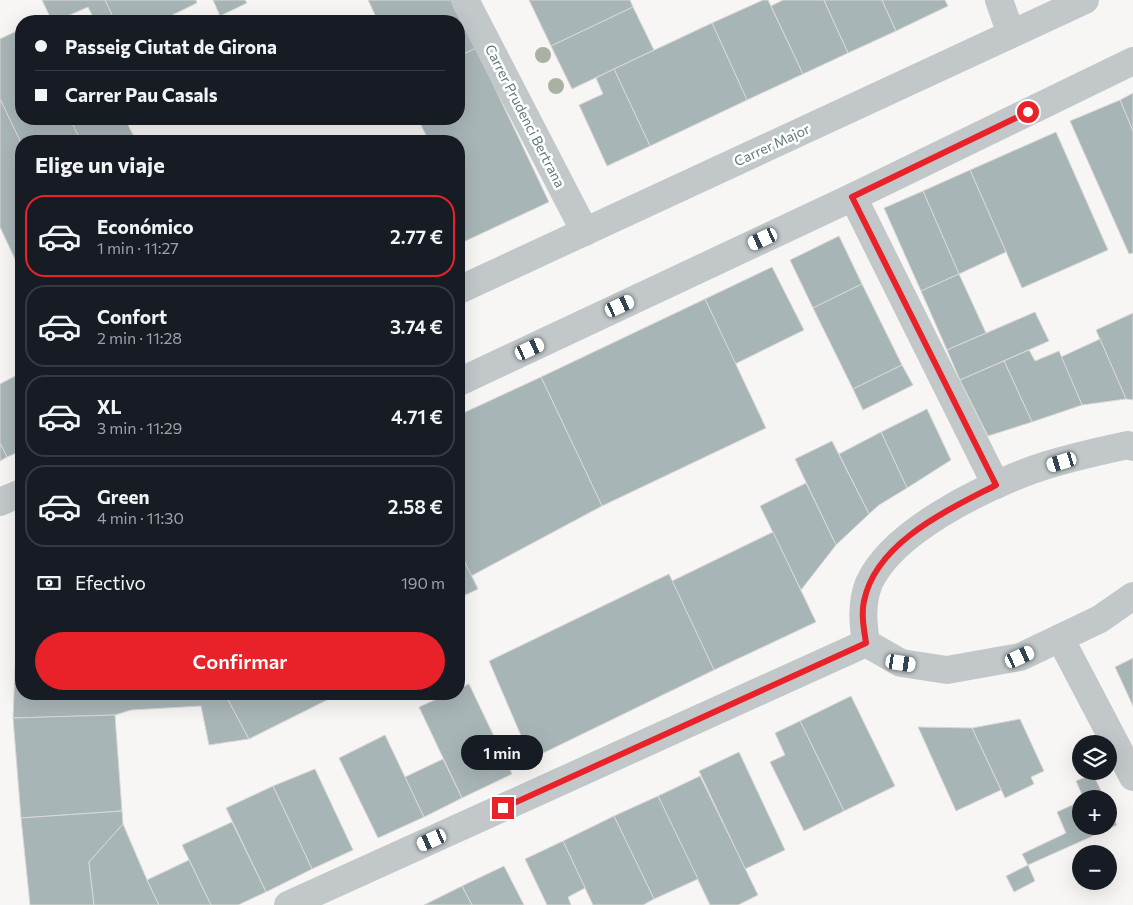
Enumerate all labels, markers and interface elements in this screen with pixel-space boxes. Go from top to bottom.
text: Passeig Ciutat de Girona [65,35,277,58]
street label: Carrer Prudenci Bertrana [482,41,569,190]
text: Carrer Pau Casals [65,83,218,106]
route start [1017,101,1039,123]
street label: Carrer Major [731,119,813,170]
text: Elige un viaje [35,151,165,178]
icon: car [37,214,82,259]
text: Económico [97,215,194,238]
text: 2.77 € [390,225,443,248]
car [746,226,779,252]
text: 1 min · 11:27 [97,238,179,257]
car [603,293,636,319]
icon: car [37,304,82,349]
text: Confort [97,305,167,328]
text: 3.74 € [390,315,443,338]
text: 2 min · 11:28 [97,328,182,347]
car [513,336,546,362]
icon: car [37,394,82,439]
text: XL [97,395,122,418]
text: 4.71 € [391,405,443,428]
text: 3 min · 11:29 [97,418,182,437]
car [1045,450,1078,474]
icon: car [37,484,82,529]
text: Green [97,485,149,508]
text: 2.58 € [388,495,443,518]
text: 4 min · 11:30 [97,508,184,527]
icon: cash [35,569,63,597]
text: Efectivo [75,571,146,594]
text: 190 m [401,573,445,592]
button: Confirmar [35,632,445,690]
car [1003,644,1036,670]
car [885,653,916,673]
map controls [1072,735,1117,890]
button: layers [1072,735,1117,780]
callout: 1 min [462,736,544,770]
text: 1 min [483,743,521,762]
button: + [1072,790,1117,835]
route end [492,797,514,819]
car [415,827,448,853]
button: − [1072,845,1117,890]

